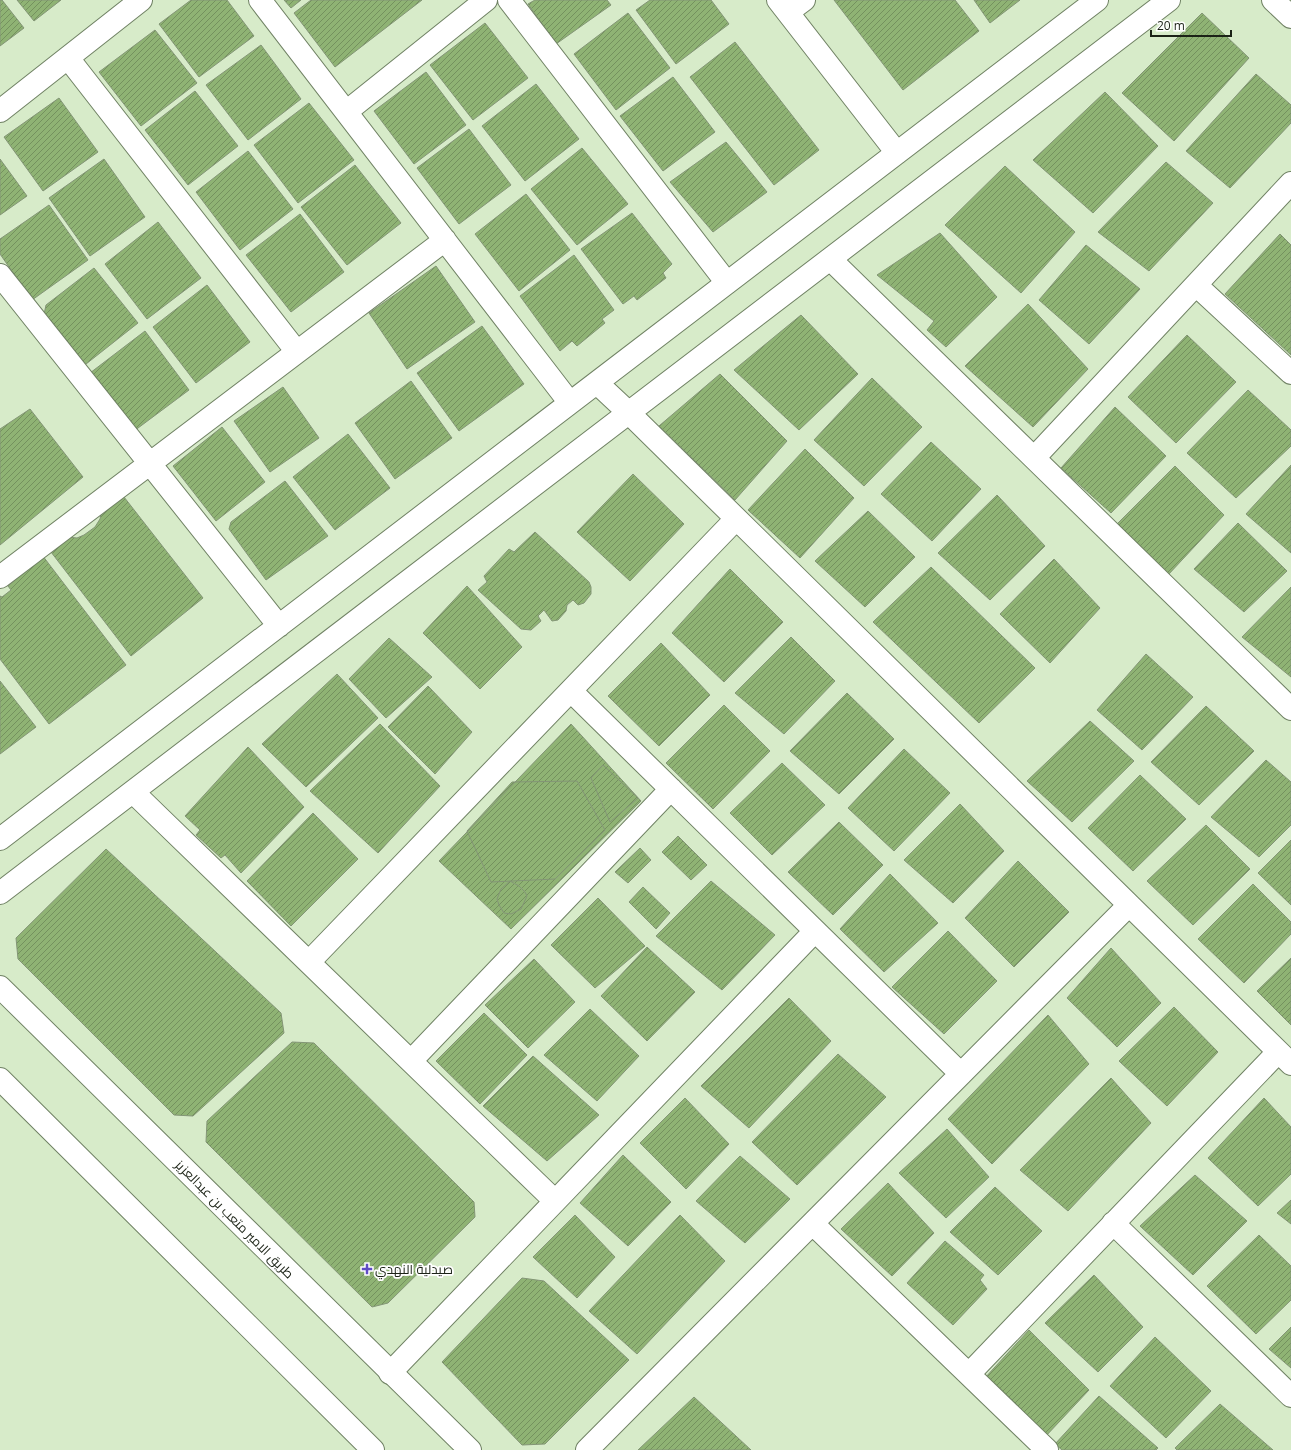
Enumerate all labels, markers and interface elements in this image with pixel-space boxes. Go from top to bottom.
scale bar [1151,12,1231,38]
text: 20 m [1157,17,1185,34]
street label: طريق الامير متعب بن عبدالعزيز [171,1155,298,1282]
place label: صيدلية النهدي [375,1260,453,1280]
marker: صيدلية النهدي [362,1264,372,1274]

